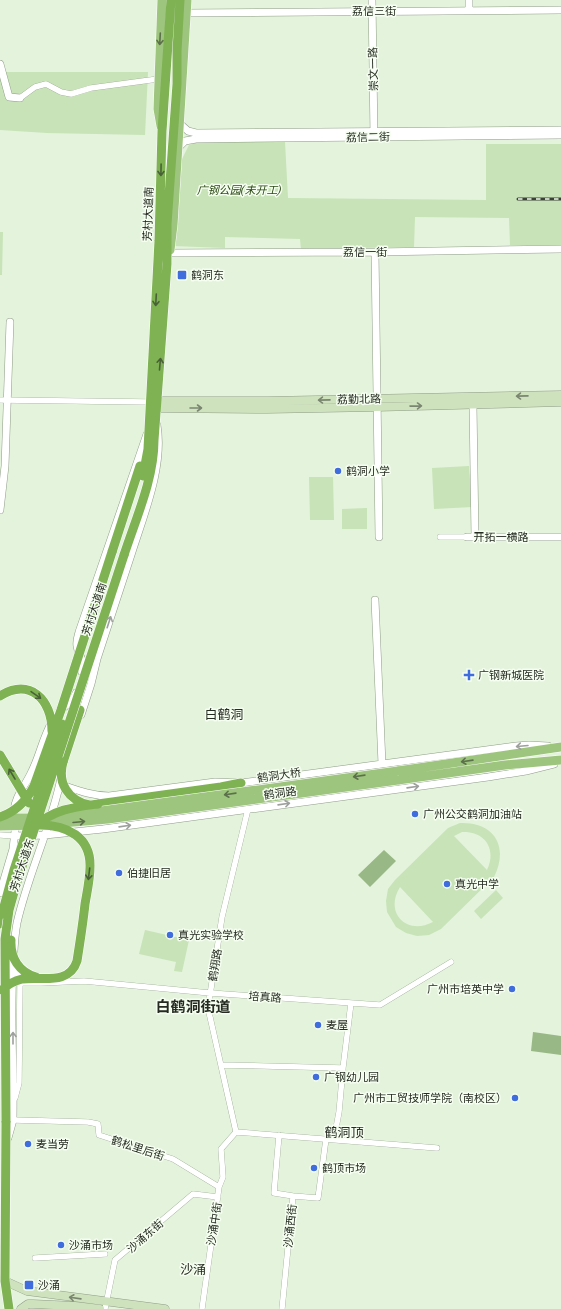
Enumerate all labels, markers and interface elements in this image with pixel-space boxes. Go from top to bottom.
street label: 荔信三街 [352,4,396,18]
one-way arrow [157,32,164,45]
street label: 崇文一路 [366,47,380,91]
street label: 荔信二街 [346,130,390,144]
one-way arrow [157,163,165,176]
park label: 广钢公园(未开工) [197,183,282,197]
street label: 芳村大道南 [140,186,156,242]
street label: 荔信一街 [343,245,387,259]
place label: 鹤洞东 [191,268,224,282]
marker: 鹤洞东 [176,269,188,281]
one-way arrow [152,293,160,306]
one-way arrow [157,358,164,371]
street label: 荔勤北路 [337,392,381,406]
one-way arrow [516,392,529,400]
one-way arrow [318,396,331,403]
one-way arrow [409,402,422,410]
one-way arrow [189,404,202,412]
place label: 鹤洞小学 [346,464,390,478]
marker: 鹤洞小学 [333,466,343,476]
street label: 开拓一横路 [474,530,529,544]
street label: 芳村大道南 [79,581,109,637]
one-way arrow [106,616,114,628]
place label: 广钢新城医院 [478,668,544,682]
marker: 广钢新城医院 [463,669,475,681]
one-way arrow [30,691,41,699]
district label: 白鹤洞 [204,706,244,723]
one-way arrow [516,742,529,749]
one-way arrow [461,757,474,765]
street label: 鹤洞大桥 [256,765,302,785]
one-way arrow [7,768,15,780]
one-way arrow [353,772,366,780]
one-way arrow [406,783,419,790]
street label: 鹤洞路 [263,784,297,802]
one-way arrow [224,790,237,798]
one-way arrow [277,800,290,808]
place label: 广州公交鹤洞加油站 [423,807,522,821]
marker: 广州公交鹤洞加油站 [410,809,420,819]
one-way arrow [72,818,85,825]
one-way arrow [118,822,131,830]
street label: 芳村大道东 [7,837,37,893]
place label: 伯捷旧居 [127,866,171,880]
one-way arrow [85,867,93,880]
marker: 伯捷旧居 [114,868,124,878]
place label: 真光中学 [455,877,499,891]
marker: 真光中学 [442,879,452,889]
place label: 真光实验学校 [178,928,244,942]
marker: 真光实验学校 [165,930,175,940]
street label: 鹤翔路 [206,948,224,982]
place label: 广州市培英中学 [427,982,504,996]
marker: 广州市培英中学 [507,984,517,994]
street label: 培真路 [248,989,282,1005]
district label: 白鹤洞街道 [155,997,231,1016]
place label: 麦屋 [326,1018,348,1032]
marker: 麦屋 [313,1020,323,1030]
one-way arrow [9,1032,17,1045]
place label: 广钢幼儿园 [324,1070,379,1084]
marker: 广钢幼儿园 [311,1072,321,1082]
place label: 广州市工贸技师学院（南校区） [353,1091,507,1105]
marker: 广州市工贸技师学院（南校区） [510,1093,520,1103]
district label: 鹤洞顶 [324,1124,364,1141]
street label: 鹤松里后街 [110,1133,166,1163]
place label: 麦当劳 [36,1137,69,1151]
marker: 麦当劳 [23,1139,33,1149]
place label: 鹤顶市场 [322,1161,366,1175]
marker: 鹤顶市场 [309,1163,319,1173]
street label: 沙涌中街 [204,1201,224,1247]
street label: 沙涌西街 [281,1203,299,1249]
street label: 沙涌东街 [124,1216,166,1256]
place label: 沙涌市场 [69,1238,113,1252]
marker: 沙涌市场 [56,1240,66,1250]
district label: 沙涌 [180,1261,206,1278]
place label: 沙涌 [38,1278,60,1292]
marker: 沙涌 [23,1279,35,1291]
one-way arrow [69,1294,82,1301]

